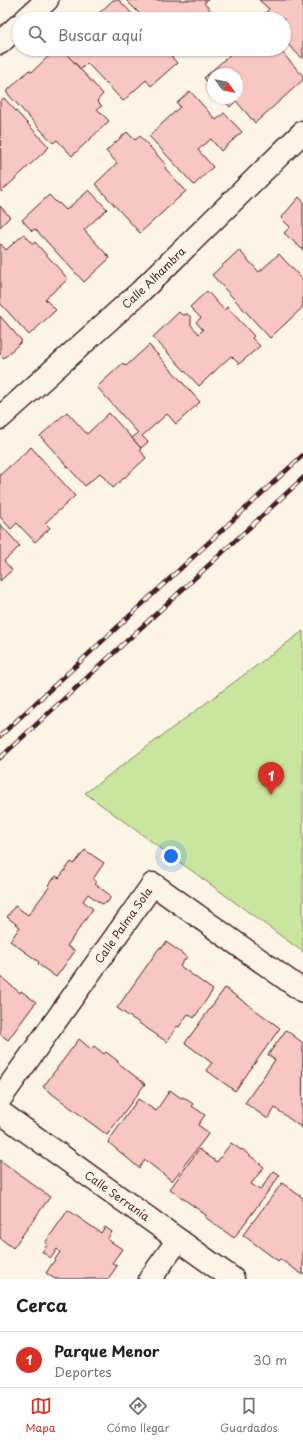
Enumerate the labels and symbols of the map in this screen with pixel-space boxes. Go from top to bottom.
north arrow [207,68,243,104]
street label: Calle Alhambra [118,243,189,313]
pin: 1 [258,762,284,795]
your location [161,846,181,866]
street label: Calle Palma Sola [90,884,156,967]
street label: Calle Serranía [81,1166,154,1225]

